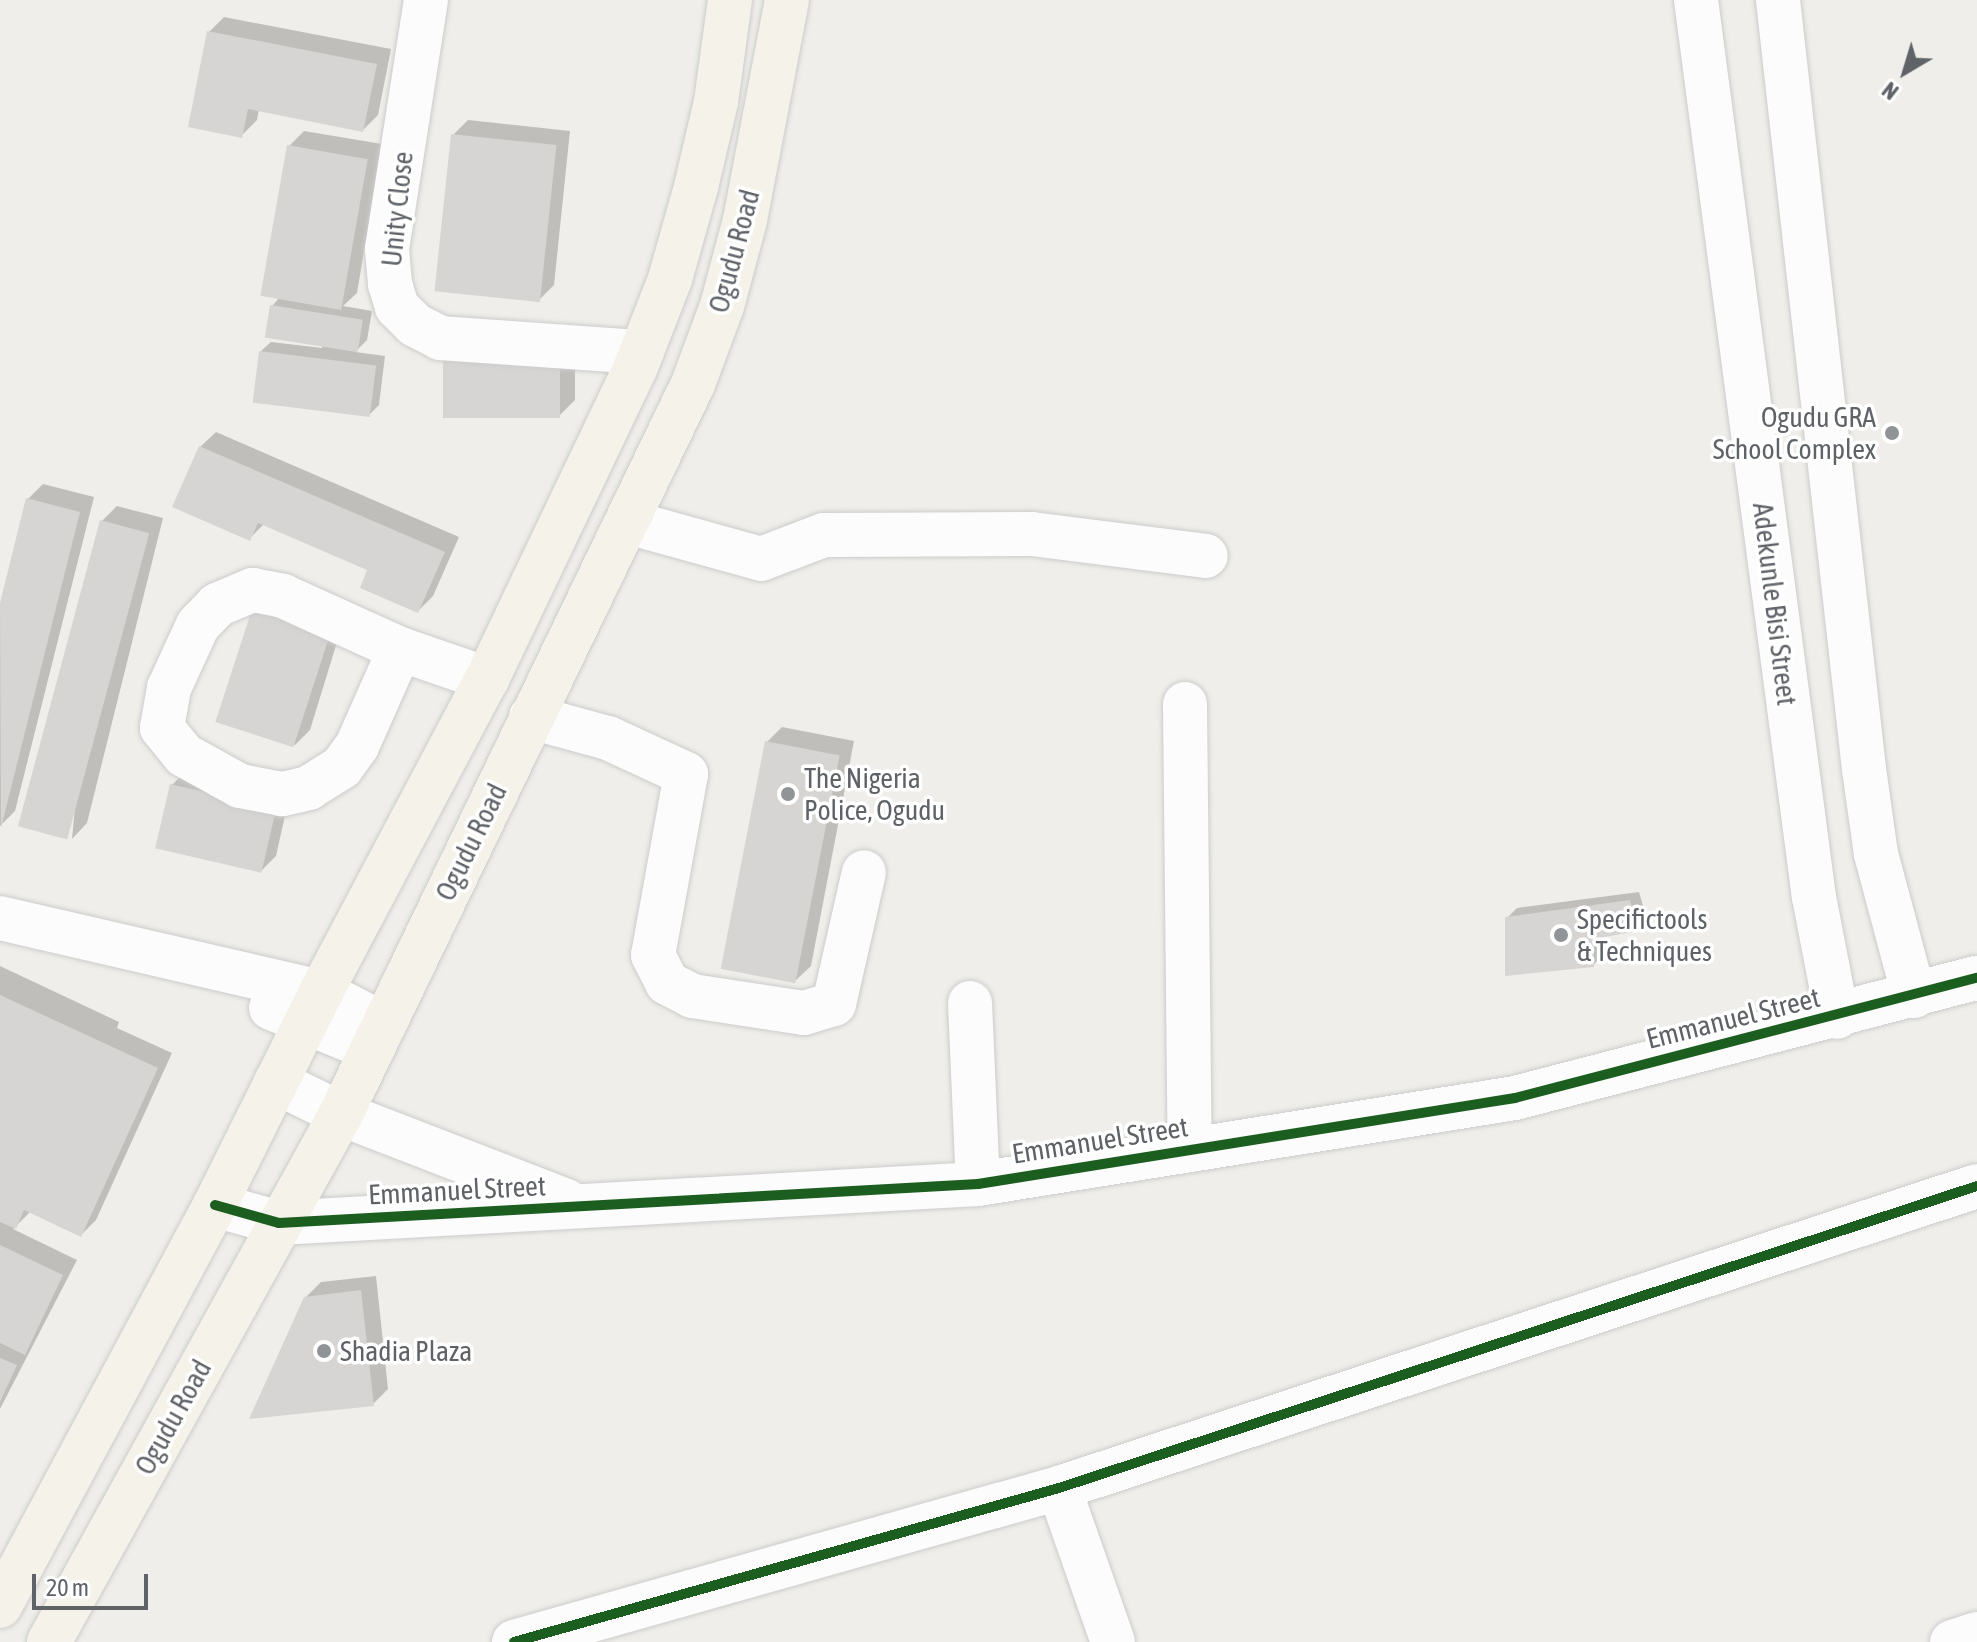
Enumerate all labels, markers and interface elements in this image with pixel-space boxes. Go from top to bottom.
north arrow [1865,32,1945,112]
text: N [1877,77,1903,105]
street label: Unity Close [374,150,420,268]
street label: Ogudu Road [701,186,767,316]
place label: Ogudu GRA School Complex [1713,400,1876,466]
marker: Ogudu GRA School Complex [1883,424,1901,442]
street label: Adekunle Bisi Street [1746,501,1804,707]
place label: The Nigeria Police, Ogudu [804,761,945,827]
street label: Ogudu Road [428,778,514,906]
marker: The Nigeria Police, Ogudu [779,785,797,803]
place label: Specifictools & Techniques [1577,902,1712,968]
marker: Specifictools & Techniques [1552,926,1570,944]
street label: Emmanuel Street [1643,980,1823,1056]
street label: Emmanuel Street [1010,1110,1190,1170]
street label: Emmanuel Street [367,1169,547,1211]
place label: Shadia Plaza [340,1334,472,1368]
marker: Shadia Plaza [315,1342,333,1360]
street label: Ogudu Road [128,1354,218,1480]
scale bar [36,1558,152,1608]
text: 20 m [46,1574,89,1601]

